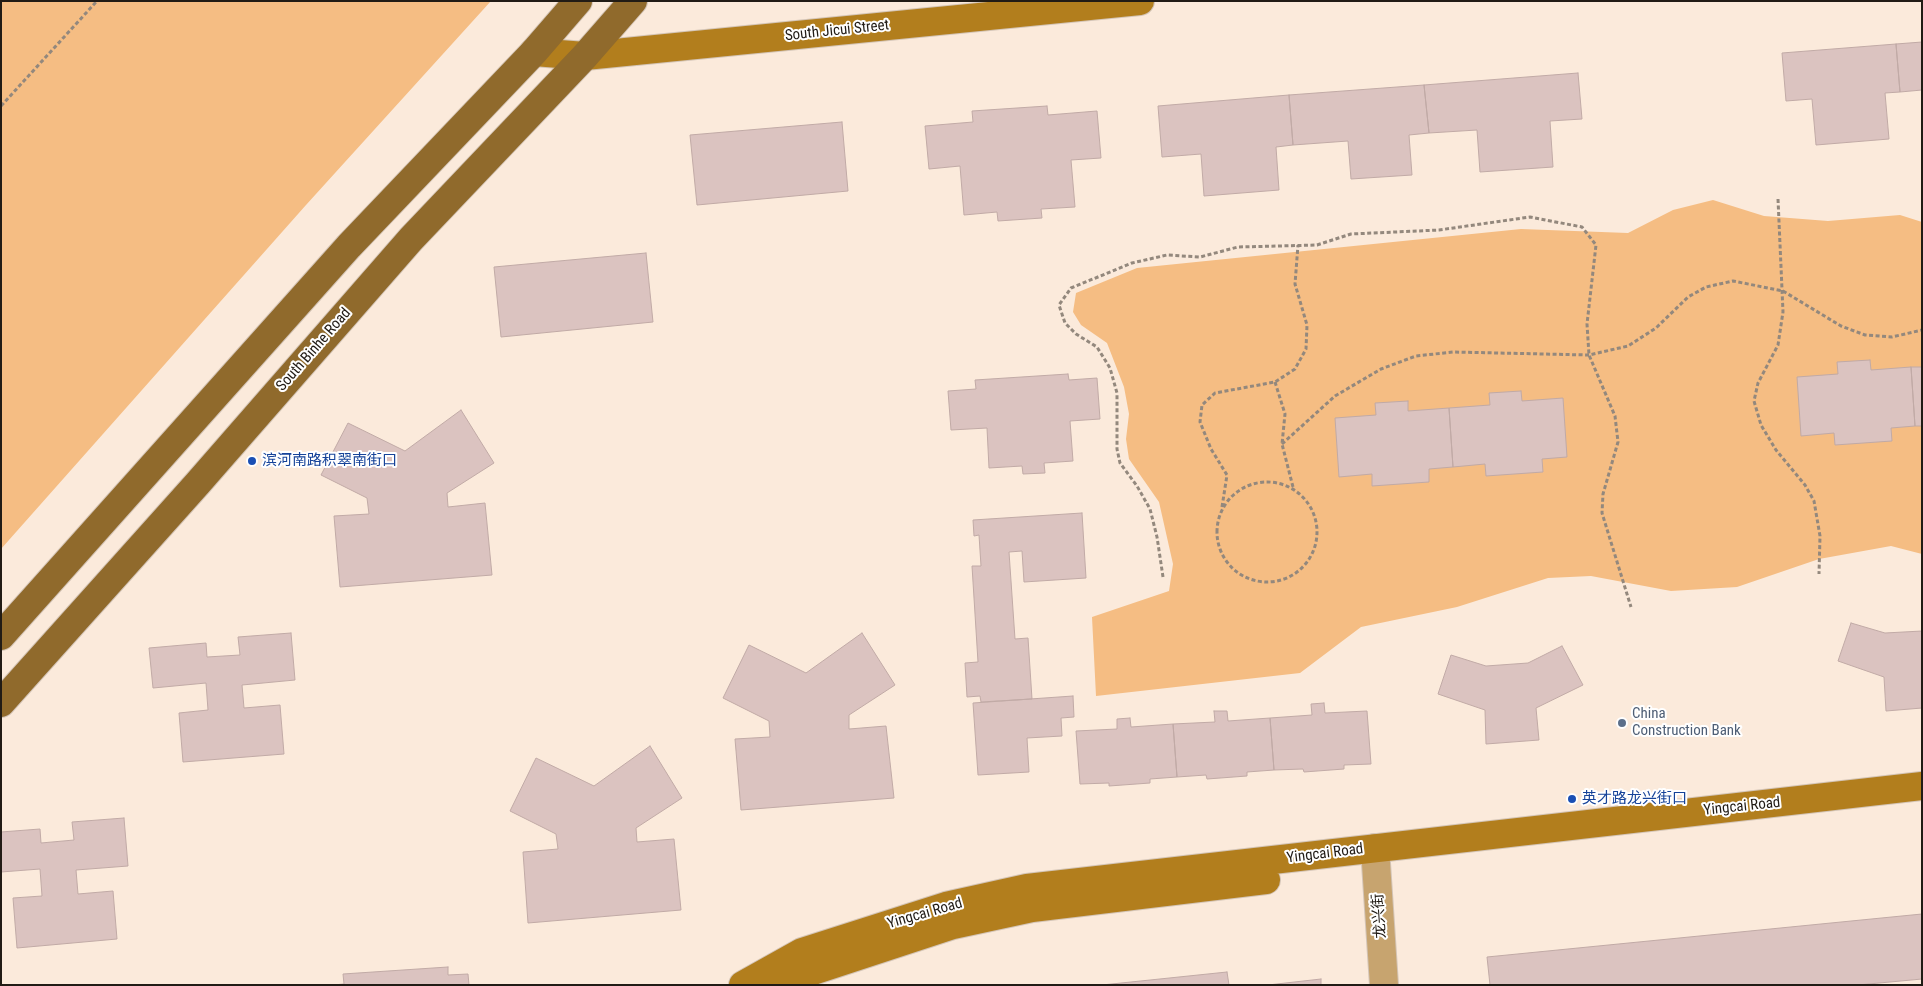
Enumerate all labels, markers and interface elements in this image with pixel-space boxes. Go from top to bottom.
street label: South Jicui Street [784,17,890,45]
street label: South Binhe Road [273,305,355,395]
place label: 滨河南路积翠南街口 [262,452,397,470]
marker: 滨河南路积翠南街口 [246,455,258,467]
place label: China Construction Bank [1632,705,1741,740]
marker: China Construction Bank [1616,717,1628,729]
place label: 英才路龙兴街口 [1582,790,1687,808]
marker: 英才路龙兴街口 [1566,793,1578,805]
street label: Yingcai Road [1703,794,1781,820]
street label: Yingcai Road [1286,840,1364,868]
street label: 龙兴街 [1369,893,1391,939]
street label: Yingcai Road [885,895,965,933]

